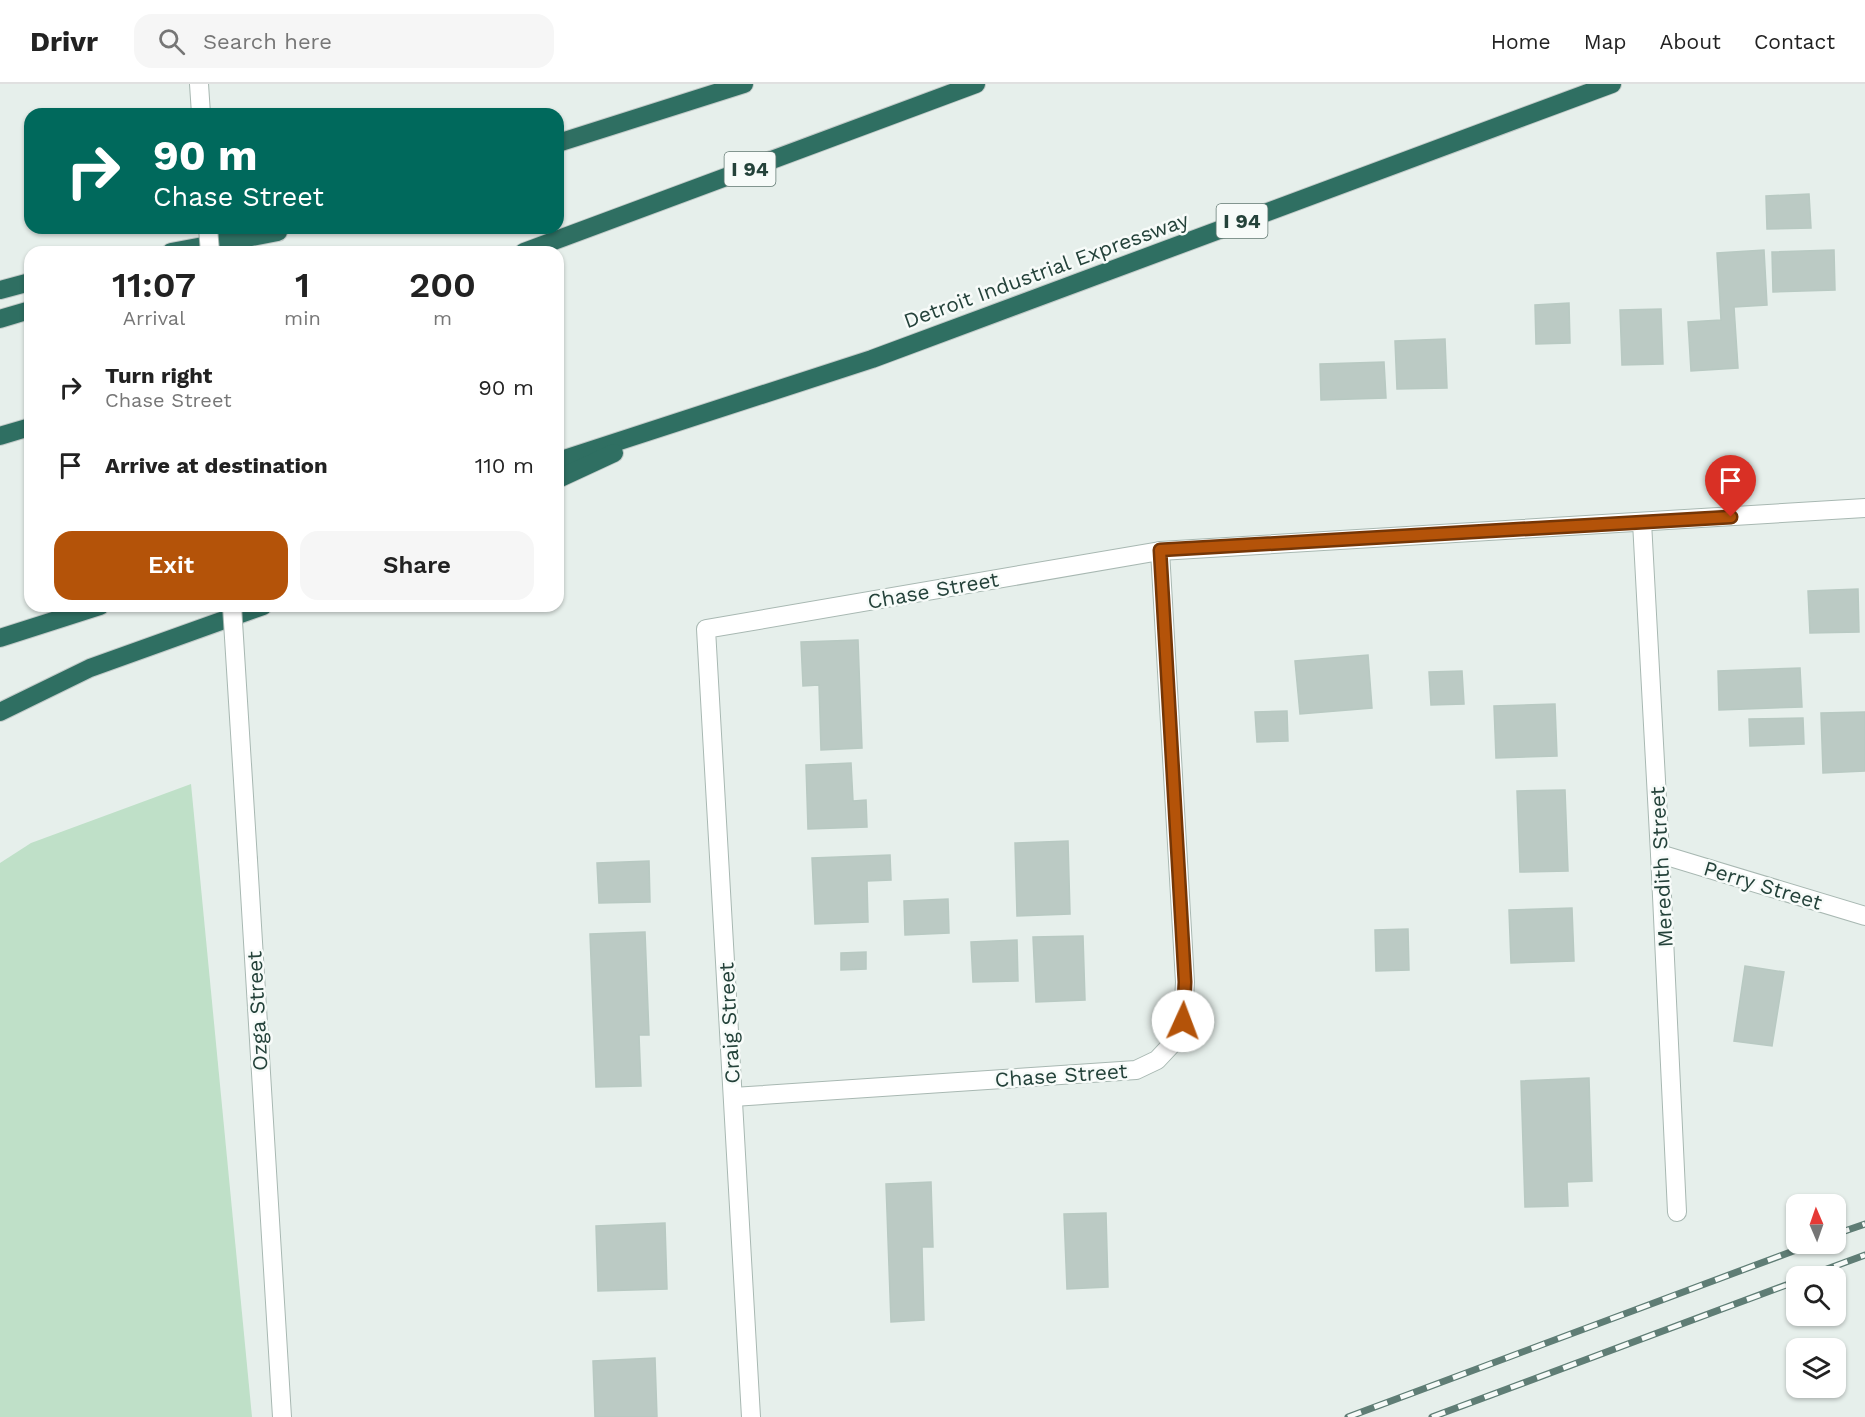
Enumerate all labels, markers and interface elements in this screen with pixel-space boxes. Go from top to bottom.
search box [134,14,554,68]
text: Drivr [30,25,98,58]
icon: search [155,25,188,58]
text: Search here [203,29,332,54]
text: Home [1491,29,1551,54]
text: Map [1584,29,1627,54]
text: About [1660,29,1721,54]
text: Contact [1754,29,1835,54]
text: 90 m [153,131,257,180]
icon: right [54,132,132,210]
road number: I 94 [724,152,776,186]
text: Chase Street [153,181,324,213]
road number: I 94 [1216,204,1268,238]
street label: Detroit Industrial Expressway [900,207,1192,333]
text: 11:07 [112,264,196,306]
text: 1 [295,264,310,306]
text: 200 [409,264,476,306]
text: Arrival [123,306,185,330]
text: min [284,306,321,330]
text: m [433,306,452,330]
text: Turn right [105,363,212,388]
icon: right [54,371,87,404]
text: 90 m [478,375,534,400]
text: Chase Street [105,388,232,412]
icon: arrive [54,449,87,482]
text: Arrive at destination [105,453,328,478]
text: 110 m [475,453,534,478]
pin [1705,455,1756,517]
icon: arrive [1714,464,1747,497]
button: Exit [54,531,288,600]
button: Share [300,531,534,600]
street label: Chase Street [865,566,1001,614]
street label: Meredith Street [1644,786,1678,948]
street label: Perry Street [1701,855,1825,915]
street label: Ozga Street [241,950,273,1071]
street label: Craig Street [713,961,745,1084]
position arrow [1151,989,1215,1053]
street label: Chase Street [994,1058,1128,1092]
north arrow [1786,1194,1846,1254]
map controls [1786,1194,1846,1398]
button: search [1786,1266,1846,1326]
button: layers [1786,1338,1846,1398]

